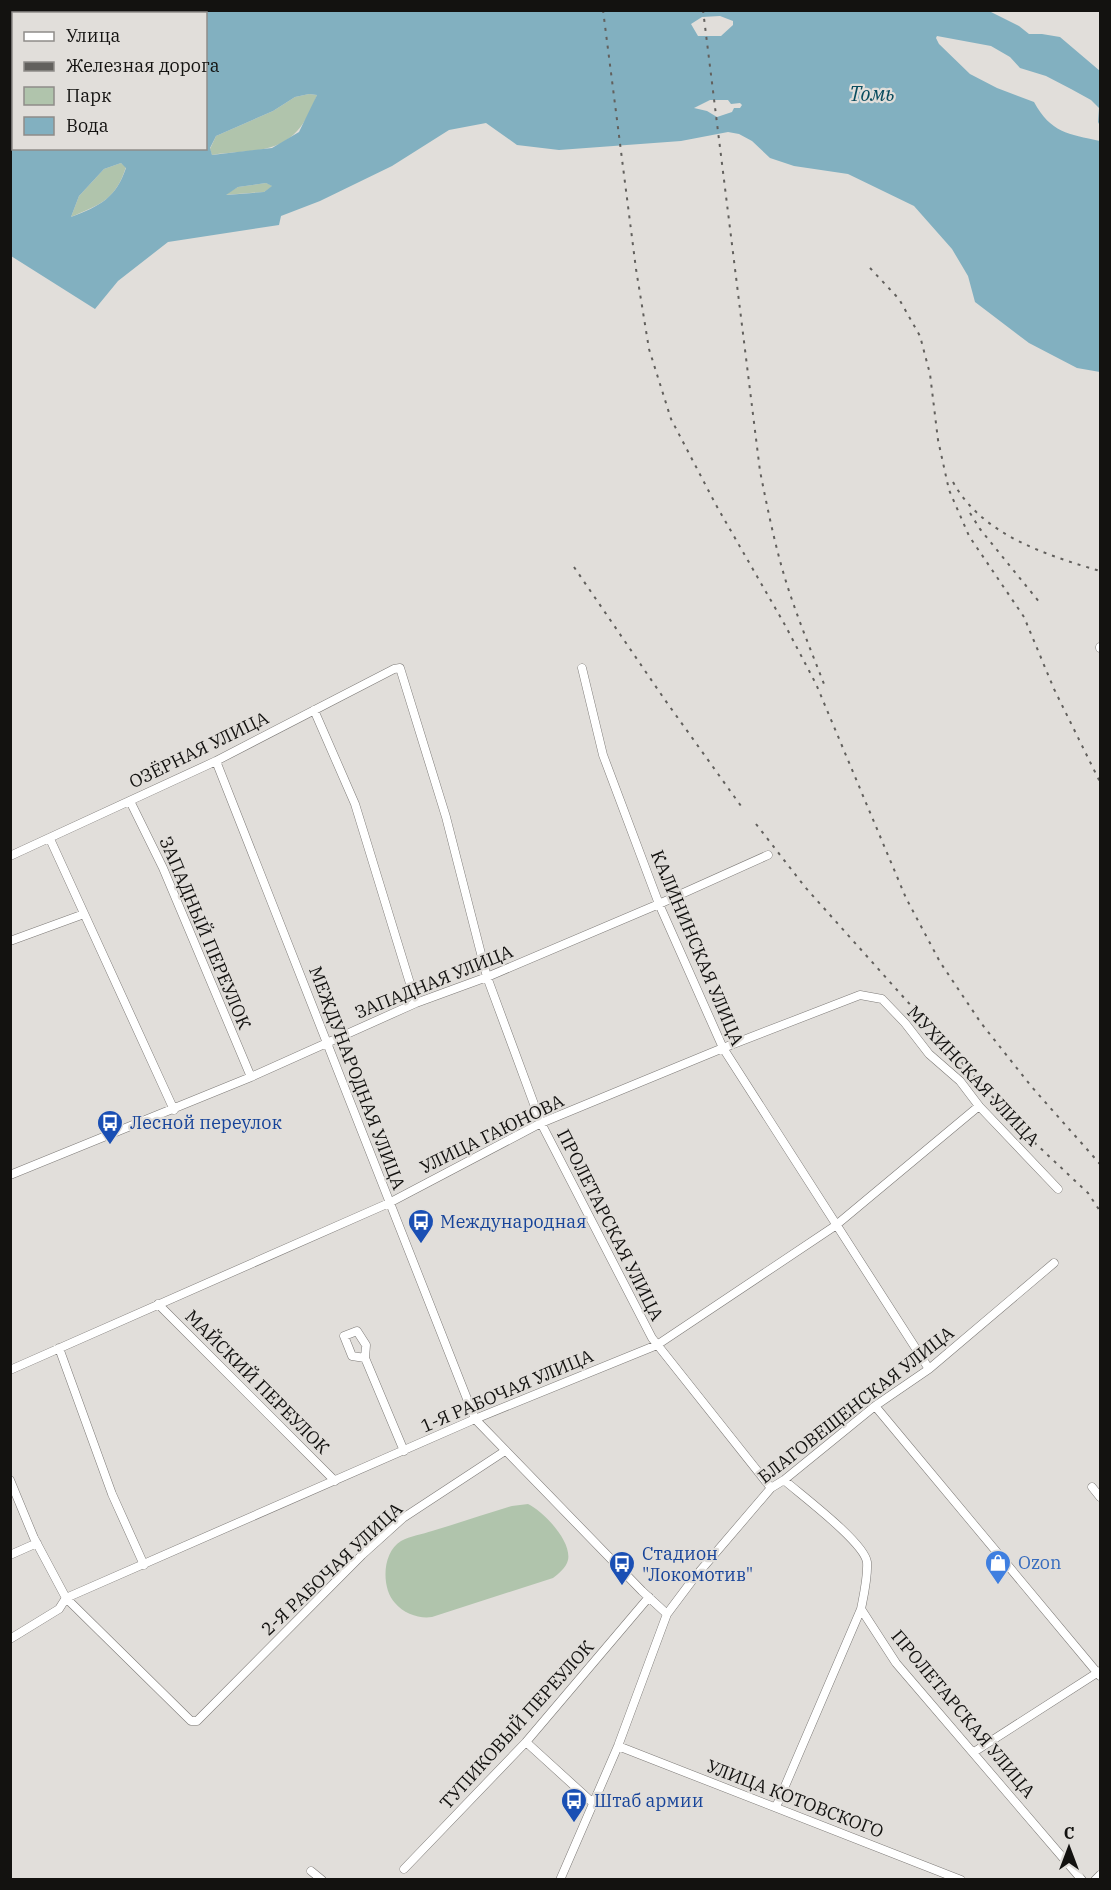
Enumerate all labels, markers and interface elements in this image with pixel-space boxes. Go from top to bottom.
legend [12,12,207,150]
text: Улица [66,24,121,47]
text: Железная дорога [66,54,220,77]
water label: Томь [849,80,895,107]
text: Парк [66,84,112,107]
text: Вода [66,114,109,137]
street label: ОЗЁРНАЯ УЛИЦА [125,706,273,793]
street label: ЗАПАДНЫЙ ПЕРЕУЛОК [154,833,257,1033]
street label: КАЛИНИНСКАЯ УЛИЦА [646,847,749,1050]
street label: ЗАПАДНАЯ УЛИЦА [352,939,517,1024]
street label: МЕЖДУНАРОДНАЯ УЛИЦА [304,963,411,1193]
street label: МУХИНСКАЯ УЛИЦА [902,1001,1045,1151]
street label: УЛИЦА ГАЮНОВА [416,1088,568,1178]
bus stop icon: Лесной переулок [95,1108,125,1146]
place label: Лесной переулок [130,1111,282,1134]
street label: ПРОЛЕТАРСКАЯ УЛИЦА [552,1125,669,1325]
bus stop icon: Международная [406,1207,436,1245]
place label: Международная [440,1210,587,1233]
street label: МАЙСКИЙ ПЕРЕУЛОК [180,1305,335,1459]
street label: БЛАГОВЕЩЕНСКАЯ УЛИЦА [753,1321,959,1488]
street label: 1-Я РАБОЧАЯ УЛИЦА [417,1344,597,1437]
street label: 2-Я РАБОЧАЯ УЛИЦА [256,1497,408,1640]
place label: Стадион "Локомотив" [642,1542,753,1586]
shop icon: Ozon [983,1548,1013,1586]
bus stop icon: Стадион "Локомотив" [607,1549,637,1587]
place label: Ozon [1018,1551,1062,1574]
street label: ПРОЛЕТАРСКАЯ УЛИЦА [886,1625,1041,1803]
street label: ТУПИКОВЫЙ ПЕРЕУЛОК [435,1635,599,1814]
street label: УЛИЦА КОТОВСКОГО [703,1754,887,1843]
bus stop icon: Штаб армии [559,1786,589,1824]
place label: Штаб армии [594,1789,704,1812]
north arrow [1039,1818,1099,1878]
text: С [1064,1823,1074,1843]

